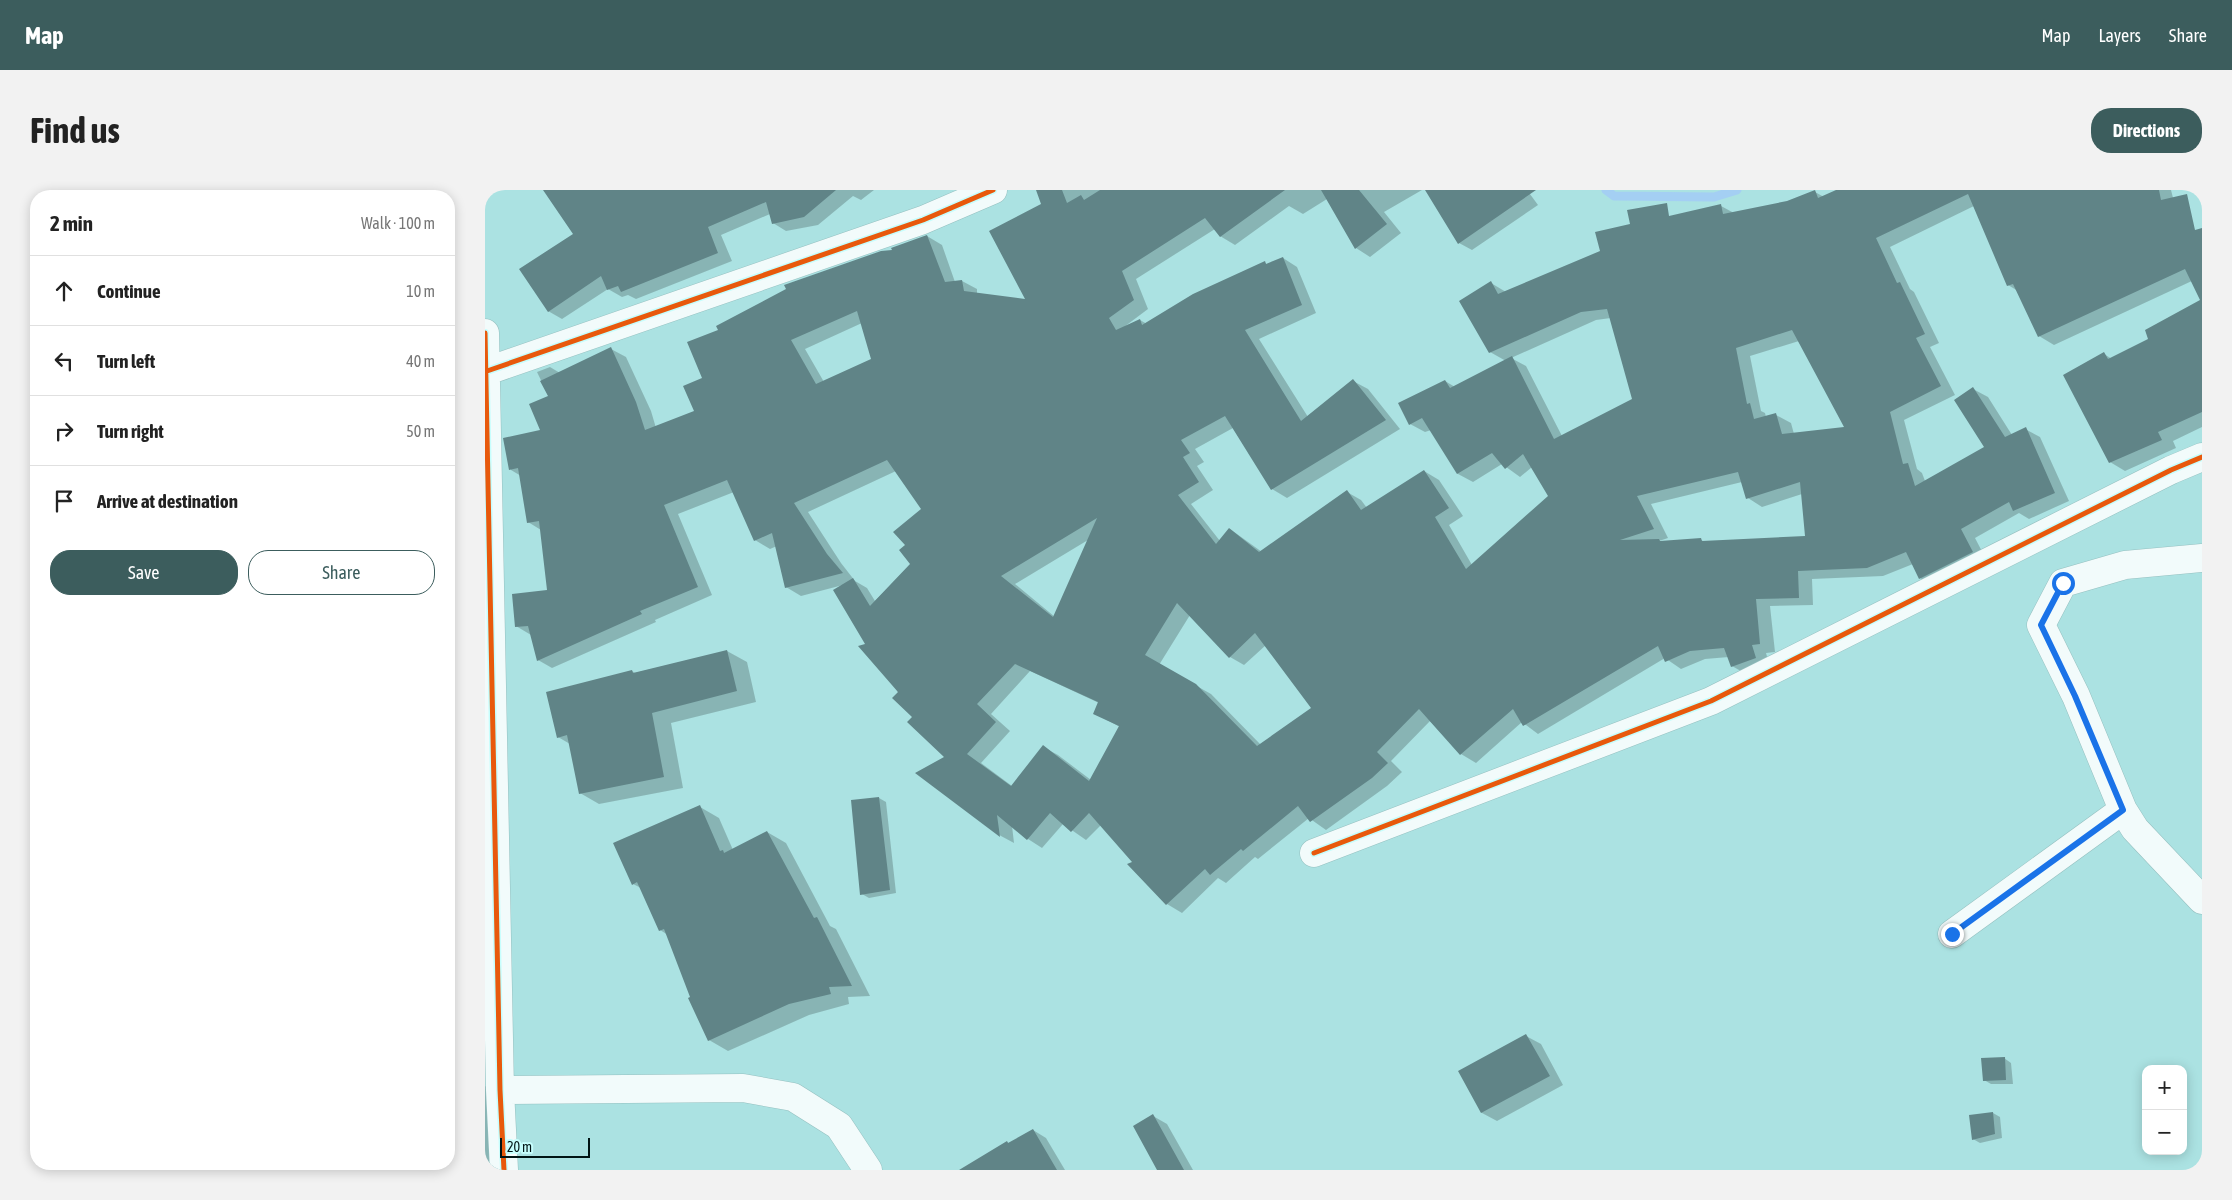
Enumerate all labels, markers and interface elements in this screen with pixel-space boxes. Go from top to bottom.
text: Map [25,22,64,49]
text: Map [2041,25,2070,46]
text: Layers [2098,25,2141,46]
text: Share [2169,25,2207,46]
button: Directions [2091,108,2202,153]
text: Find us [30,110,120,150]
text: 2 min [50,211,93,235]
text: Walk · 100 m [361,214,435,232]
icon: ahead [50,277,78,305]
text: Continue [97,280,161,302]
text: 10 m [406,282,435,300]
icon: left [50,347,78,375]
text: Turn left [97,350,155,372]
text: 40 m [406,352,435,370]
icon: right [50,417,78,445]
text: Turn right [97,420,164,442]
text: 50 m [406,422,435,440]
icon: arrive [50,487,78,515]
text: Arrive at destination [97,490,238,512]
button: Save [50,550,238,595]
button: Share [248,550,435,595]
route start [2052,572,2075,595]
route end [1941,923,1964,946]
map controls [2142,1065,2187,1155]
button: + [2142,1065,2187,1110]
button: − [2142,1110,2187,1155]
scale bar [500,1135,590,1158]
text: 20 m [507,1139,532,1155]

